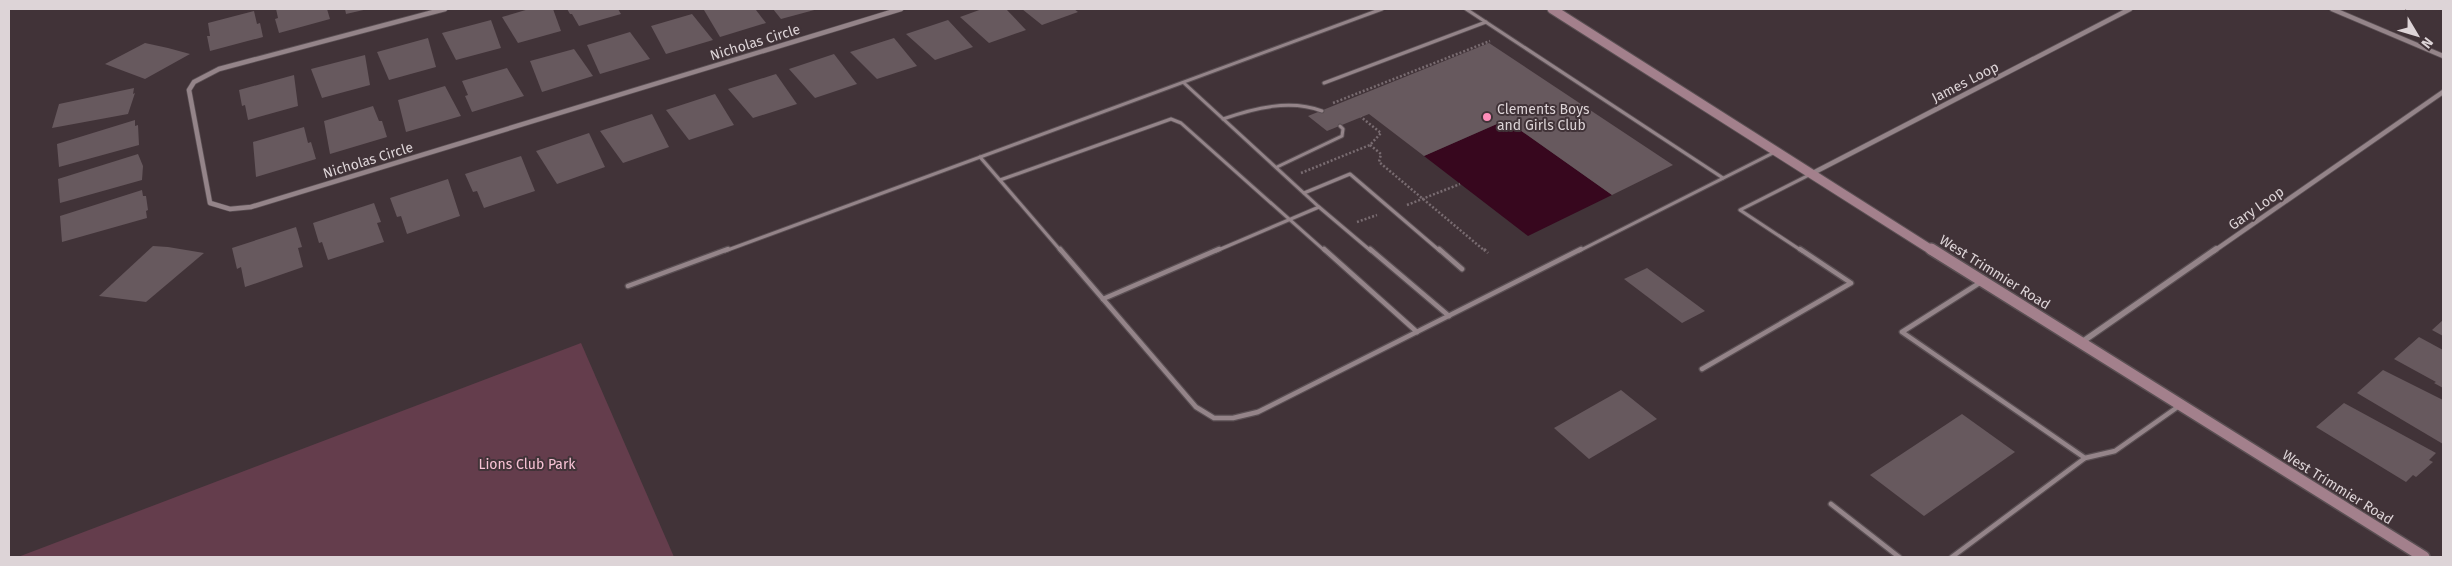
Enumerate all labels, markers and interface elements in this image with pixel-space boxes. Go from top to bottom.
north arrow [2392,10,2442,60]
street label: Nicholas Circle [708,21,802,64]
text: N [2417,34,2436,52]
street label: James Loop [1929,58,2002,107]
place label: Clements Boys and Girls Club [1497,101,1590,134]
marker: Clements Boys and Girls Club [1481,111,1493,123]
street label: Nicholas Circle [321,139,415,182]
street label: Gary Loop [2225,183,2287,234]
street label: West Trimmier Road [1936,231,2053,313]
street label: West Trimmier Road [2279,446,2396,528]
park label: Lions Club Park [478,456,576,473]

